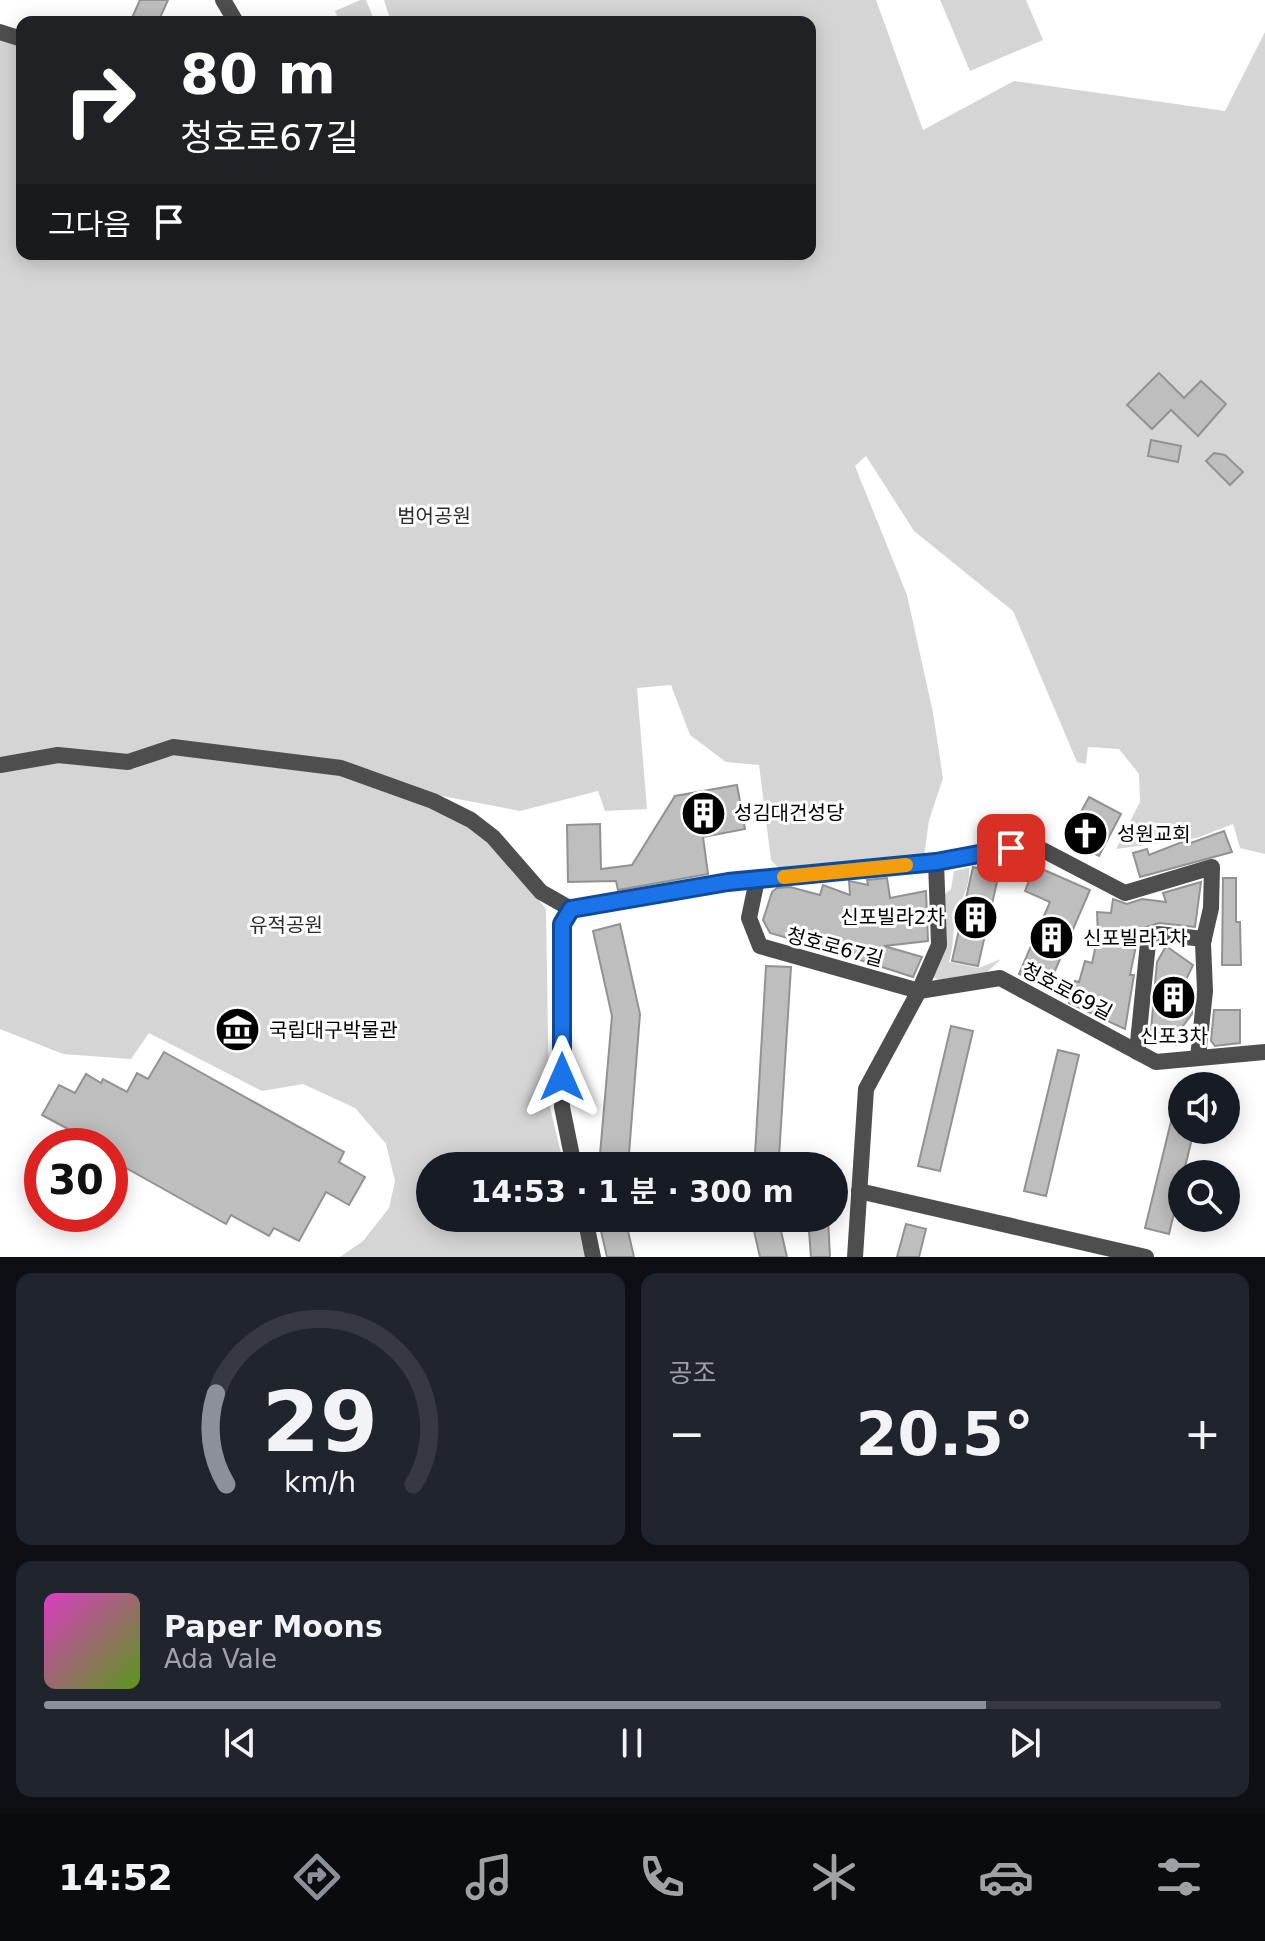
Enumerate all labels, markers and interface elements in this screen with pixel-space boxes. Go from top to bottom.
text: 80 m [180,41,336,106]
icon: right [48,48,152,152]
text: 청호로67길 [180,117,358,158]
icon: arrive [147,200,191,244]
text: 그다음 [48,207,131,242]
park label: 범어공원 [397,504,471,528]
building icon: 성김대건성당 [679,789,727,837]
place label: 성김대건성당 [734,801,844,825]
church icon: 성원교회 [1062,810,1110,858]
pin [977,814,1045,882]
place label: 성원교회 [1117,822,1191,846]
icon: arrive [989,826,1033,870]
building icon: 신포빌라2차 [952,893,1000,941]
place label: 신포빌라2차 [840,905,945,929]
park label: 유적공원 [249,913,323,937]
building icon: 신포빌라1차 [1028,914,1076,962]
street label: 청호로67길 [784,923,886,971]
place label: 신포빌라1차 [1083,926,1188,950]
street label: 청호로69길 [1018,957,1116,1025]
building icon: 신포3차 [1150,973,1198,1021]
museum icon: 국립대구박물관 [214,1006,262,1054]
place label: 국립대구박물관 [269,1018,398,1042]
place label: 신포3차 [1140,1024,1208,1048]
position arrow [520,1035,604,1119]
map controls [1168,1072,1240,1232]
button: sound [1168,1072,1240,1144]
speed limit sign: 30 [24,1128,128,1232]
button: search [1168,1160,1240,1232]
text: 14:53 · 1 분 · 300 m [470,1174,794,1209]
text: 공조 [669,1358,716,1388]
text: 29 [262,1374,378,1471]
text: 20.5° [856,1399,1034,1469]
text: − [669,1408,705,1459]
text: + [1184,1408,1221,1459]
text: km/h [284,1465,356,1499]
text: Paper Moons [164,1609,383,1644]
text: Ada Vale [164,1644,277,1674]
icon: previous [218,1721,262,1765]
icon: pause [610,1721,654,1765]
icon: next [1003,1721,1047,1765]
icon: directions [289,1849,345,1905]
icon: music [461,1849,517,1905]
icon: phone [634,1849,690,1905]
icon: climate [806,1849,862,1905]
icon: car [978,1849,1034,1905]
icon: filters [1151,1849,1207,1905]
text: 14:52 [58,1857,173,1898]

